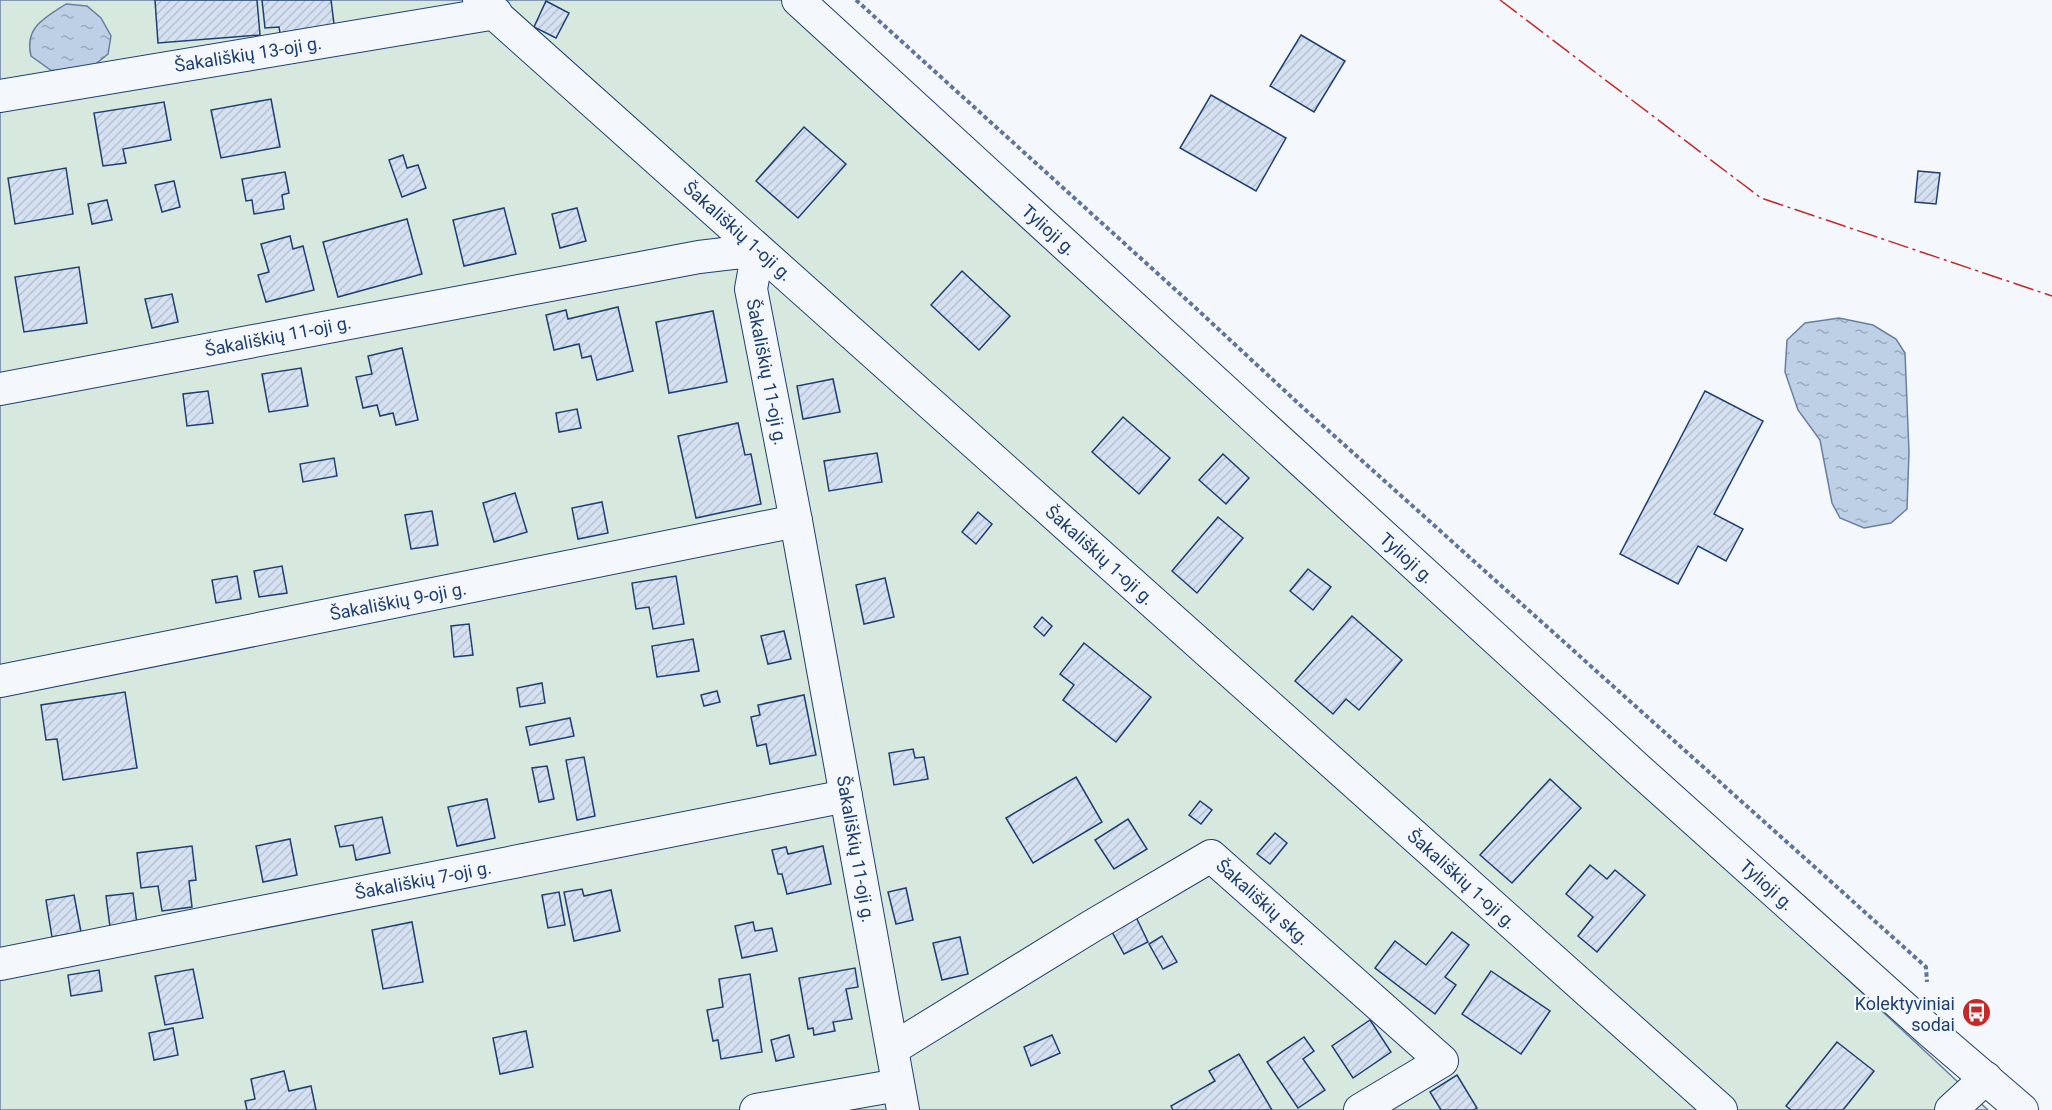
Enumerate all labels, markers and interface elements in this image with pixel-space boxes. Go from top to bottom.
street label: Šakališkių 13-oji g. [173,32,323,76]
street label: Šakališkių 1-oji g. [679,177,797,285]
street label: Tylioji g. [1018,200,1080,260]
street label: Šakališkių 11-oji g. [742,297,792,447]
street label: Šakališkių 11-oji g. [203,311,353,361]
street label: Šakališkių 1-oji g. [1041,501,1159,609]
street label: Tylioji g. [1376,528,1438,588]
street label: Šakališkių 9-oji g. [328,577,468,625]
street label: Šakališkių 11-oji g. [833,774,879,924]
street label: Šakališkių 1-oji g. [1403,825,1521,933]
street label: Šakališkių skg. [1212,855,1314,949]
street label: Tylioji g. [1736,855,1798,915]
street label: Šakališkių 7-oji g. [353,856,493,904]
place label: Kolektyviniai sodai [1855,993,1955,1035]
bus stop icon: Kolektyviniai sodai [1960,997,1992,1029]

